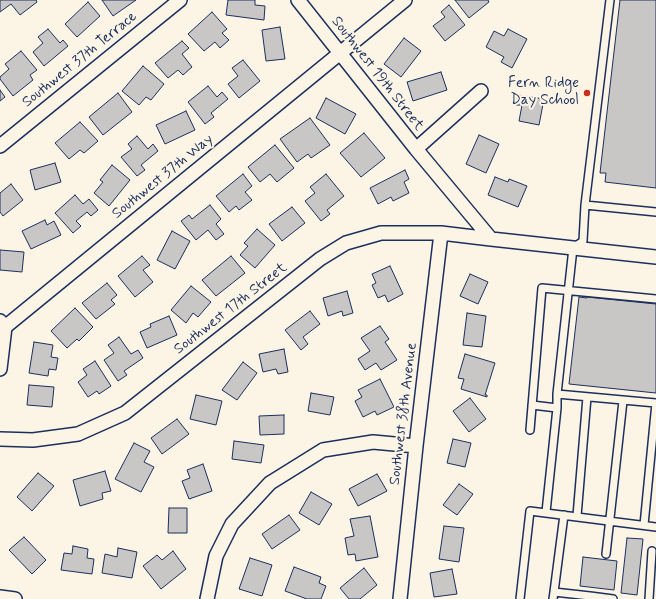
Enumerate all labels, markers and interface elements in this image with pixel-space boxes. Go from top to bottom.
street label: Southwest 37th Terrace [19,8,141,112]
street label: Southwest 19th Street [327,13,427,135]
place label: Fern Ridge Day School [508,75,579,110]
marker: Fern Ridge Day School [582,88,592,98]
street label: Southwest 37th Way [109,131,217,223]
street label: Southwest 17th Street [171,259,291,359]
street label: Southwest 38th Avenue [386,342,422,486]

